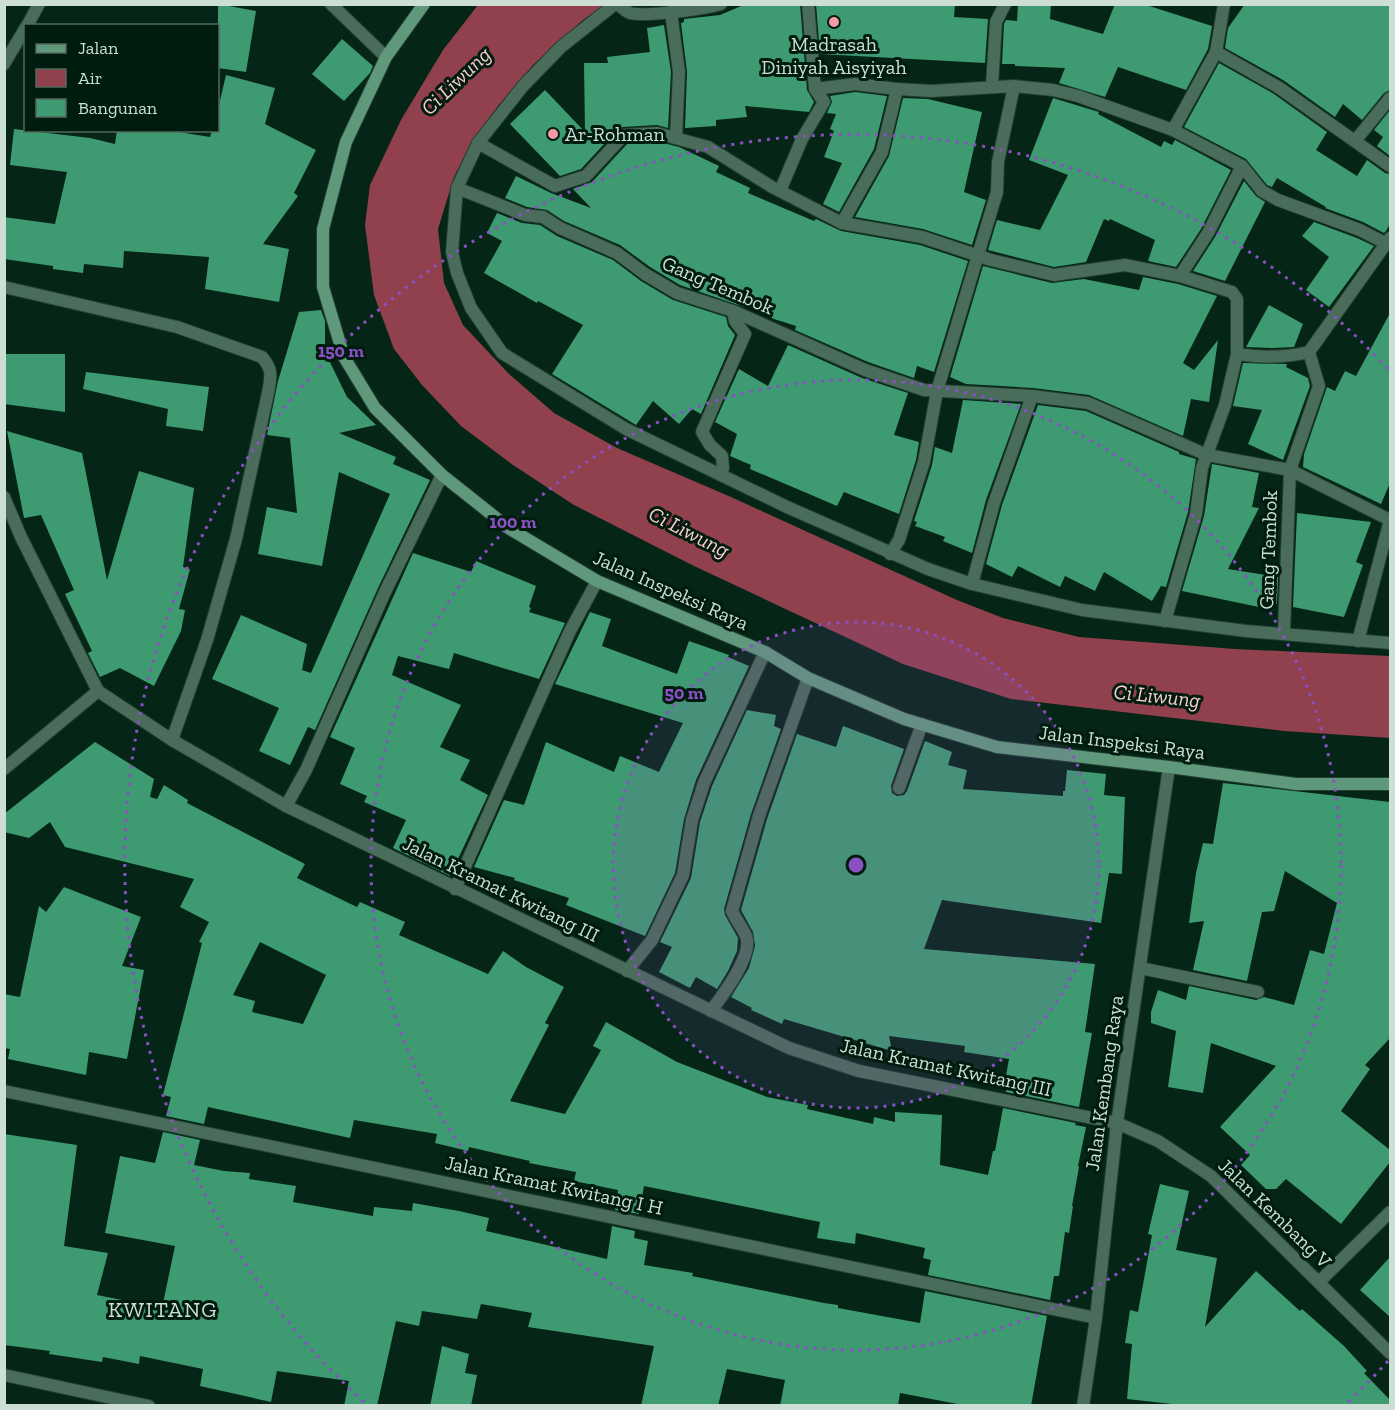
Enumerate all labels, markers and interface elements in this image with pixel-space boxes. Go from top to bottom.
marker: Madrasah Diniyah Aisyiyah [827,15,841,29]
legend [24,24,219,132]
place label: Madrasah Diniyah Aisyiyah [761,32,907,79]
text: Jalan [78,37,119,59]
water label: Ci Liwung [416,41,496,120]
text: Air [78,67,102,89]
text: Bangunan [78,97,158,119]
place label: Ar-Rohman [565,122,665,146]
marker: Ar-Rohman [546,127,560,141]
street label: Gang Tembok [658,251,778,320]
text: 150 m [318,340,364,362]
street label: Gang Tembok [1254,489,1282,610]
water label: Ci Liwung [645,501,734,563]
text: 100 m [489,511,537,533]
street label: Jalan Inspeksi Raya [590,545,752,635]
water label: Ci Liwung [1112,679,1202,713]
text: 50 m [665,682,704,704]
street label: Jalan Inspeksi Raya [1038,720,1207,764]
street label: Jalan Kramat Kwitang III [399,831,603,947]
centre of rings [846,855,866,875]
street label: Jalan Kembang Raya [1080,993,1128,1172]
street label: Jalan Kramat Kwitang III [838,1033,1054,1101]
street label: Jalan Kramat Kwitang I H [443,1150,665,1220]
street label: Jalan Kembang V [1213,1153,1337,1273]
district label: KWITANG [108,1296,218,1323]

